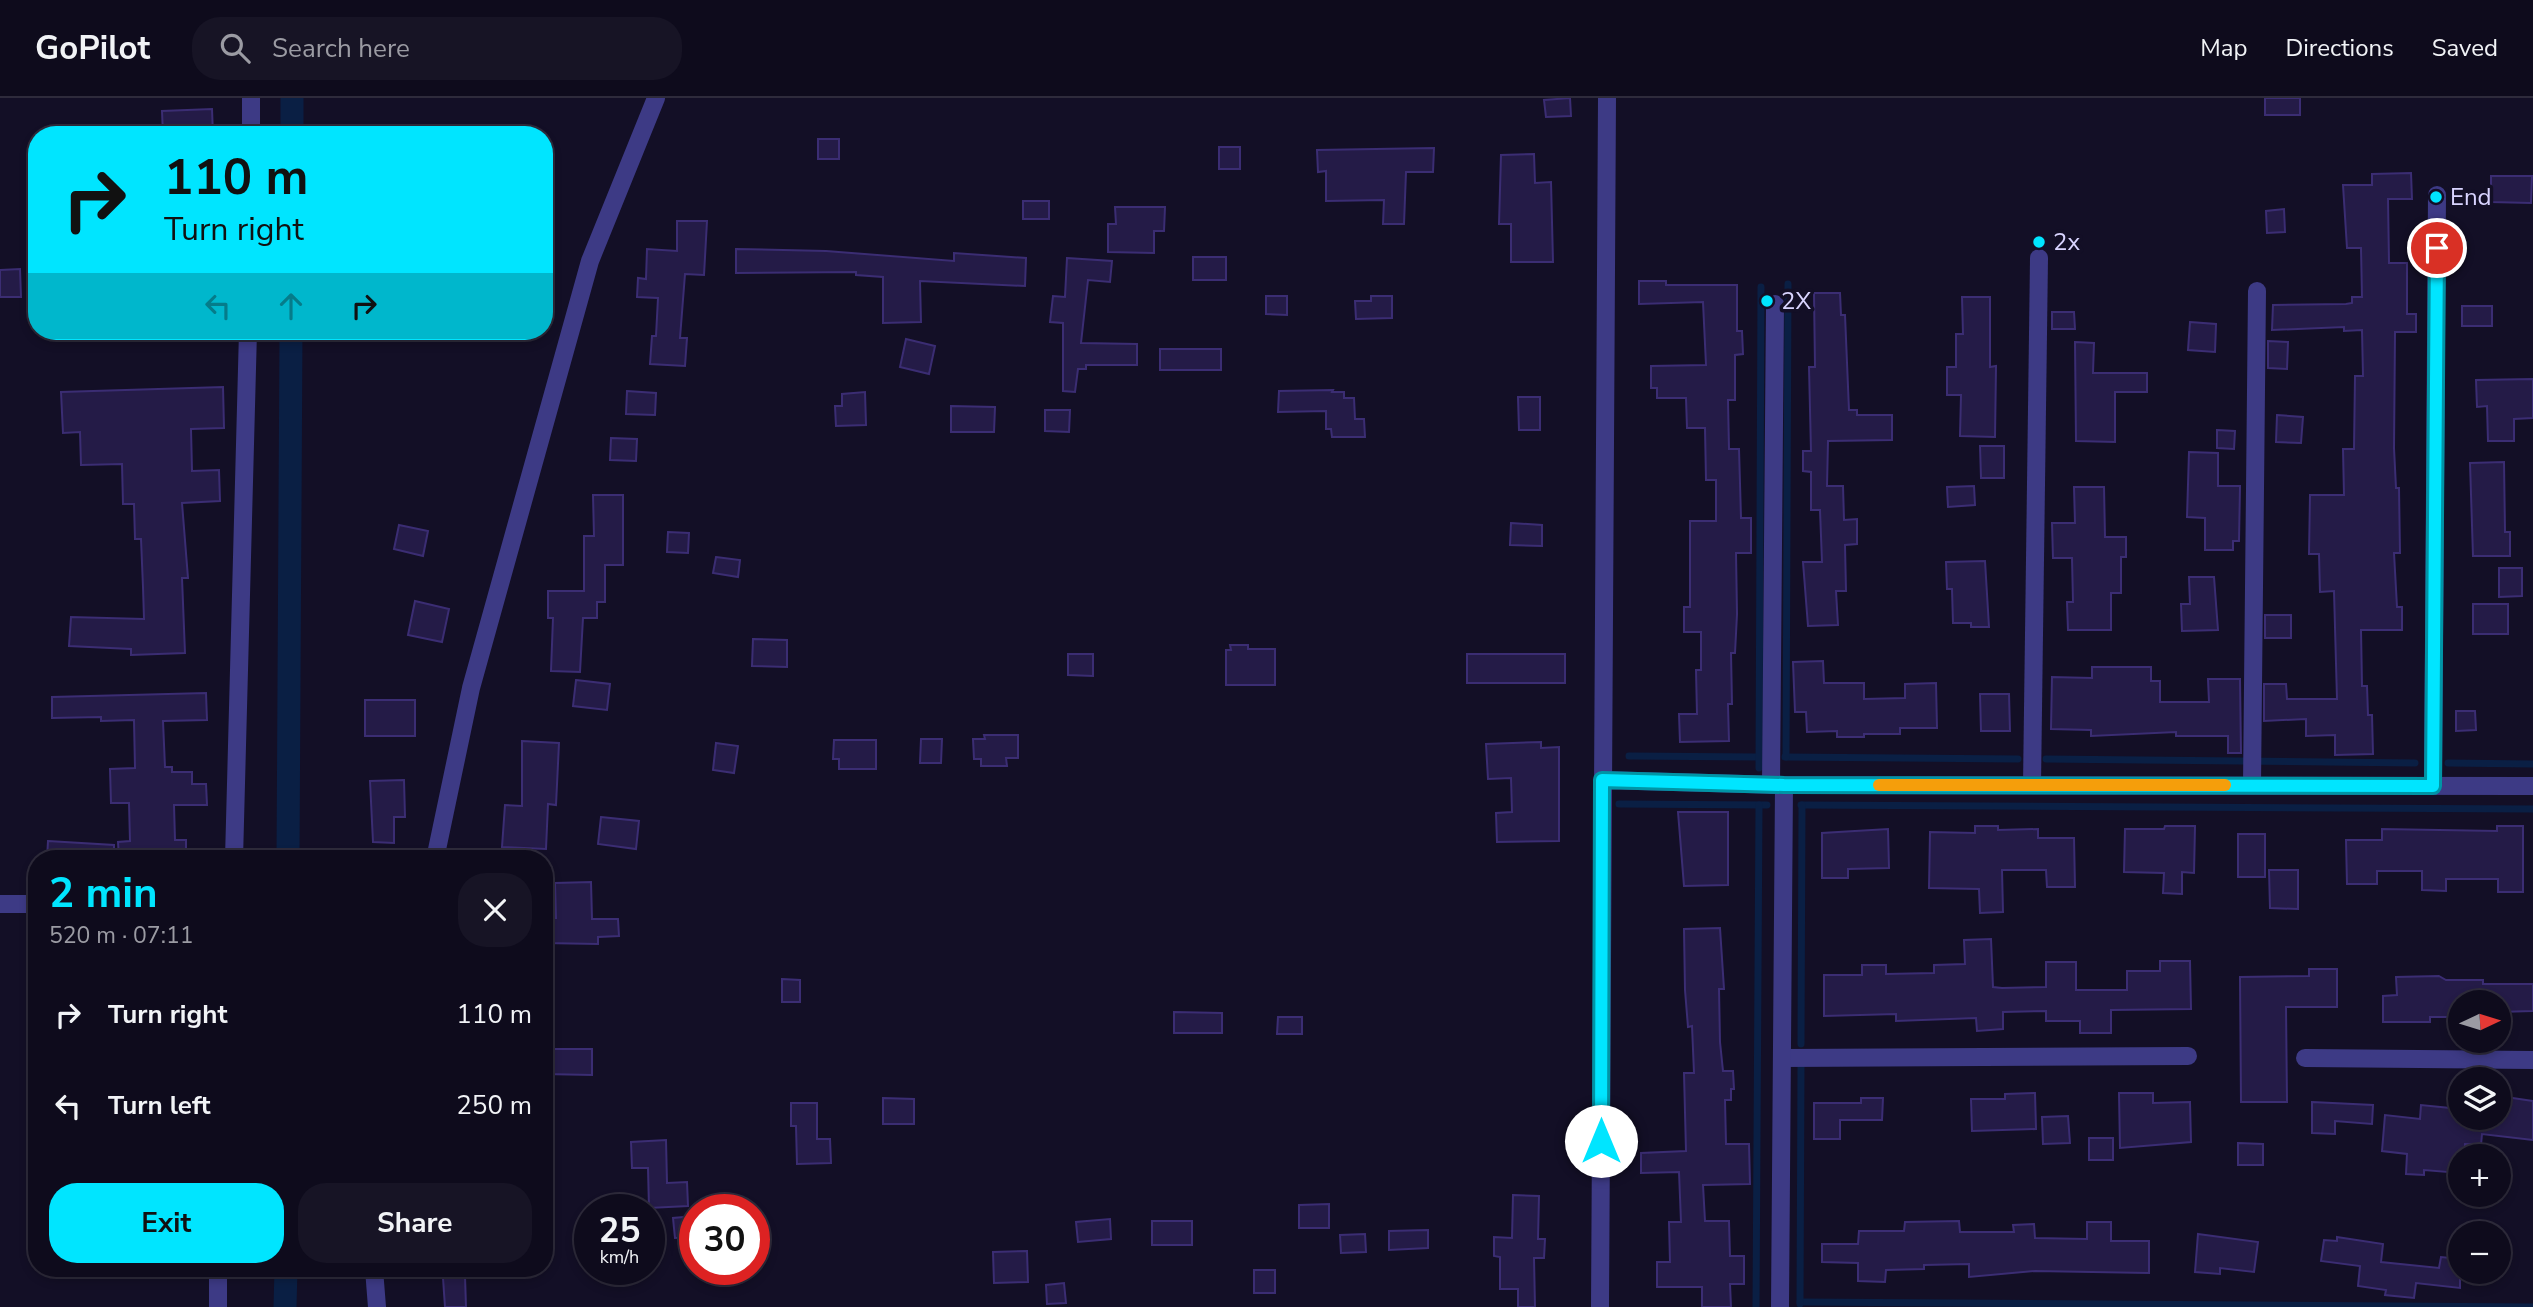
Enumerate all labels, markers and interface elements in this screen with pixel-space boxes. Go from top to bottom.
search box [192,17,682,80]
text: GoPilot [35,26,150,71]
icon: search [216,29,254,67]
text: Search here [272,31,410,66]
text: Map [2200,32,2247,64]
text: Directions [2285,32,2394,64]
text: Saved [2432,32,2498,64]
text: 110 m [164,144,308,211]
icon: right [49,154,140,245]
place label: End [2450,181,2492,213]
marker: End [2428,189,2444,205]
text: Turn right [164,208,304,251]
pin [2407,218,2467,278]
place label: 2x [2053,226,2080,258]
icon: arrive [2418,229,2456,267]
marker: 2x [2031,234,2047,250]
place label: 2X [1781,285,1811,317]
icon: left [199,287,237,325]
icon: ahead [272,287,310,325]
icon: right [345,287,383,325]
marker: 2X [1759,293,1775,309]
text: 2 min [49,865,158,922]
button: close [458,873,532,947]
text: 520 m · 07:11 [49,920,194,951]
north arrow [2448,990,2511,1054]
map controls [2448,990,2511,1284]
icon: right [49,996,87,1034]
text: Turn right [108,997,227,1032]
text: 110 m [456,997,532,1032]
button: layers [2448,1067,2511,1130]
icon: left [49,1087,87,1125]
text: Turn left [108,1088,211,1123]
text: 250 m [456,1088,532,1123]
position arrow [1564,1104,1638,1178]
button: + [2448,1144,2511,1207]
button: Exit [49,1183,284,1263]
button: Share [298,1183,532,1263]
speed limit sign: 30 [679,1194,770,1285]
text: 25 [598,1207,641,1254]
button: − [2448,1221,2511,1284]
text: km/h [600,1245,639,1269]

